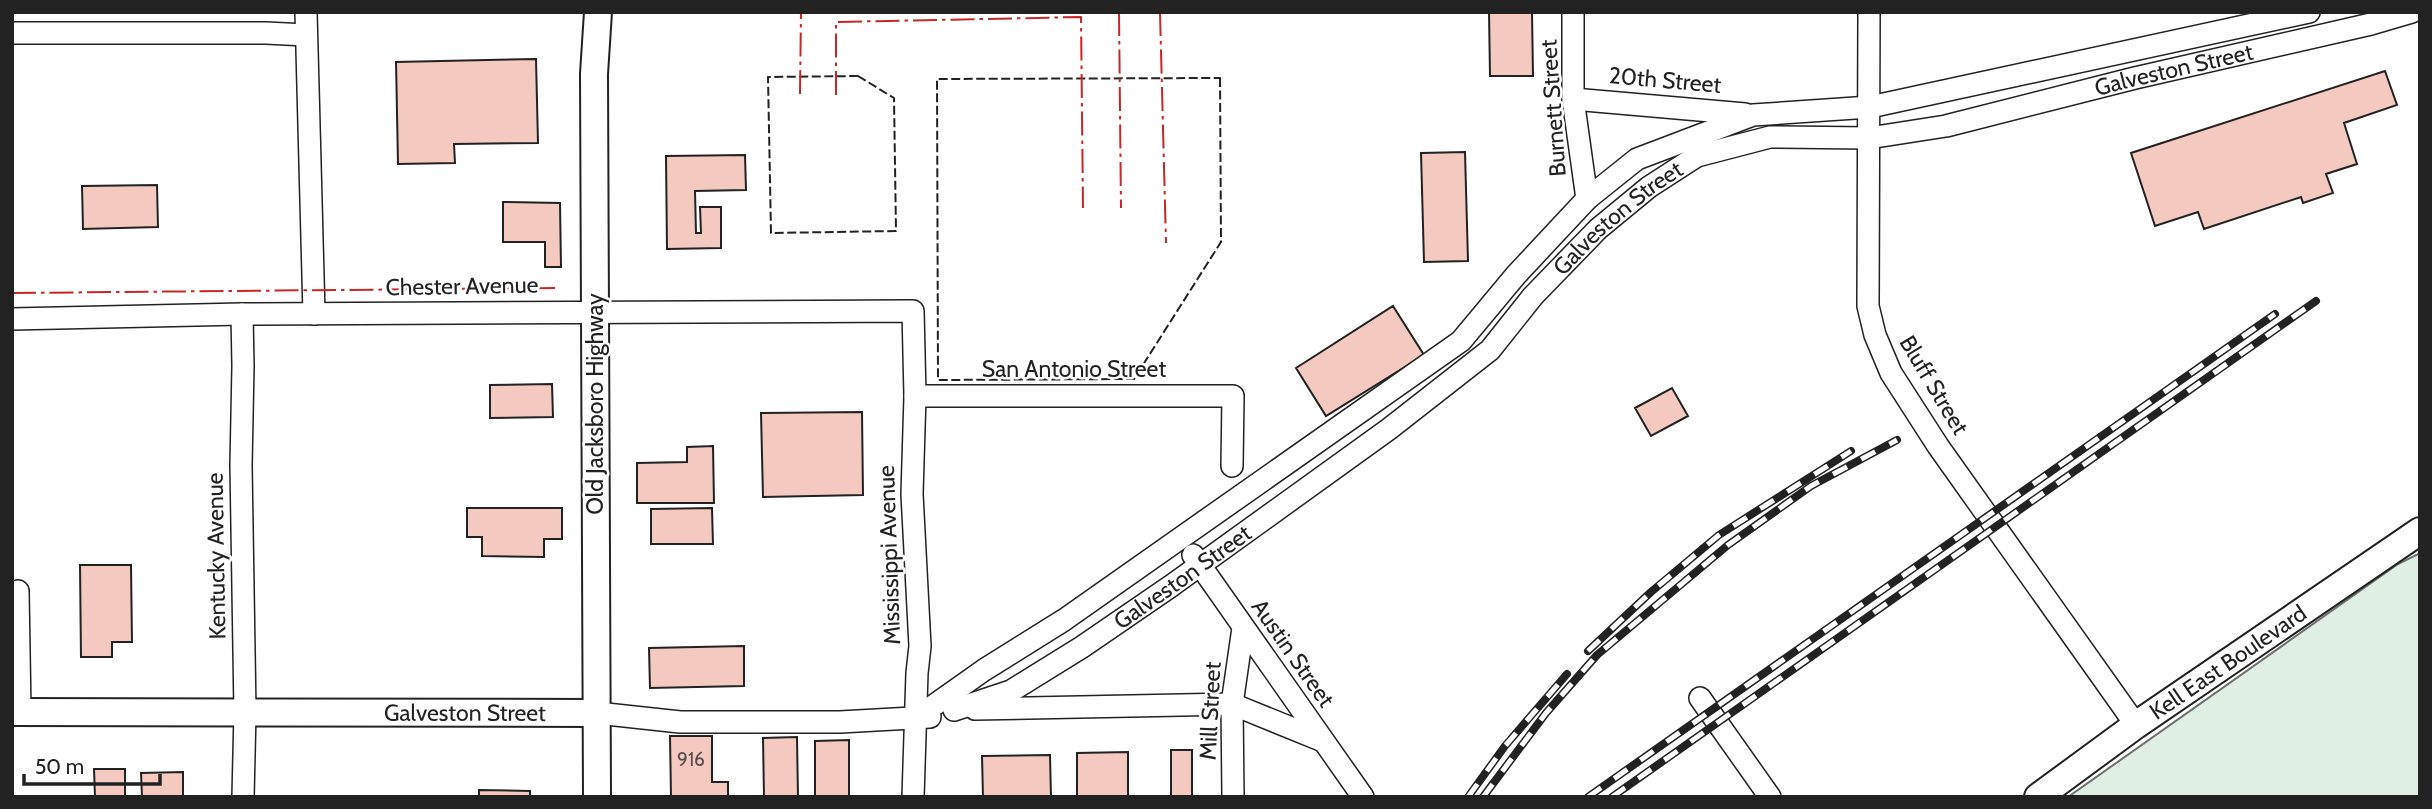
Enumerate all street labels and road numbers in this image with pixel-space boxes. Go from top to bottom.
street label: Galveston Street [2092,37,2256,102]
street label: Burnett Street [1534,38,1572,177]
street label: 20th Street [1608,61,1723,99]
street label: Galveston Street [1547,155,1688,281]
street label: Chester Avenue [385,271,539,301]
street label: Old Jacksboro Highway [581,293,609,515]
street label: Bluff Street [1894,330,1975,440]
street label: San Antonio Street [982,355,1166,383]
street label: Mississippi Avenue [872,464,906,645]
street label: Kentucky Avenue [201,472,231,640]
street label: Galveston Street [1108,519,1257,635]
street label: Austin Street [1246,594,1341,713]
street label: Kell East Boulevard [2144,599,2312,726]
street label: Mill Street [1193,661,1227,761]
street label: Galveston Street [384,699,546,727]

